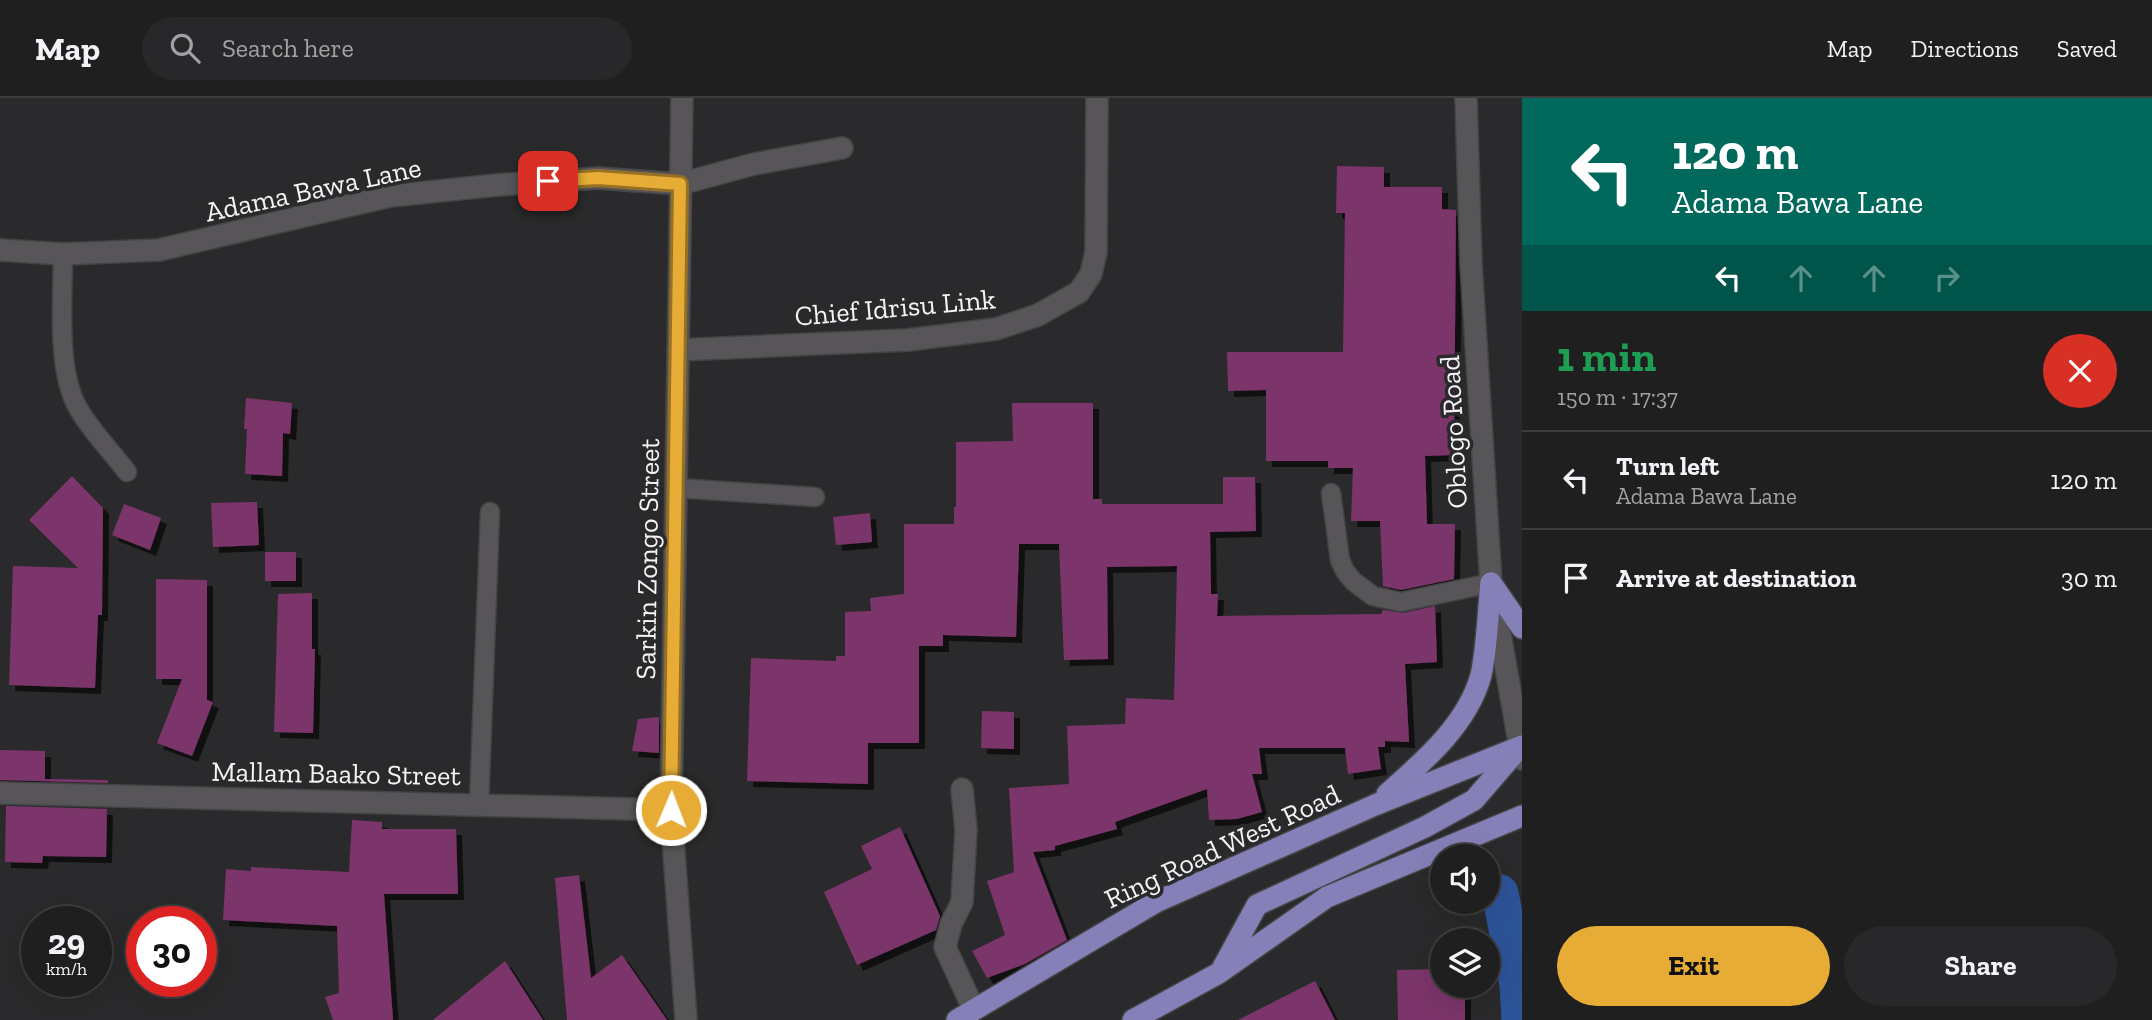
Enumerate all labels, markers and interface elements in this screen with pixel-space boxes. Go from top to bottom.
search box [142,17,632,80]
text: Map [35,29,100,68]
icon: search [166,29,204,67]
text: Search here [222,32,354,64]
text: Map [1827,34,1873,63]
text: Directions [1911,34,2019,63]
text: Saved [2057,34,2117,63]
text: 120 m [1672,123,1798,182]
icon: left [1557,126,1648,217]
street label: Adama Bawa Lane [202,150,424,228]
pin [518,151,578,211]
icon: arrive [529,162,567,200]
text: Adama Bawa Lane [1672,183,1923,221]
icon: left [1709,259,1747,297]
icon: ahead [1782,259,1820,297]
icon: ahead [1855,259,1893,297]
icon: right [1928,259,1966,297]
street label: Chief Idrisu Link [793,282,997,333]
text: 1 min [1557,331,1656,382]
button: close [2043,334,2117,408]
street label: Oblogo Road [1433,355,1474,509]
text: 150 m · 17:37 [1557,383,1678,411]
street label: Sarkin Zongo Street [629,438,666,680]
text: Turn left [1616,450,1719,482]
icon: left [1557,461,1595,499]
text: 120 m [2050,464,2117,496]
text: Adama Bawa Lane [1616,482,1797,510]
icon: arrive [1557,559,1595,597]
text: Arrive at destination [1616,562,1856,594]
text: 30 m [2061,562,2117,594]
street label: Mallam Baako Street [211,755,462,792]
position arrow [634,773,708,847]
street label: Ring Road West Road [1099,777,1345,915]
map controls [1430,844,1500,998]
button: sound [1430,844,1500,914]
speed limit sign: 30 [126,906,217,997]
text: 29 [48,921,85,963]
button: Exit [1557,926,1830,1006]
button: Share [1844,926,2117,1006]
button: layers [1430,928,1500,998]
text: km/h [46,958,87,980]

